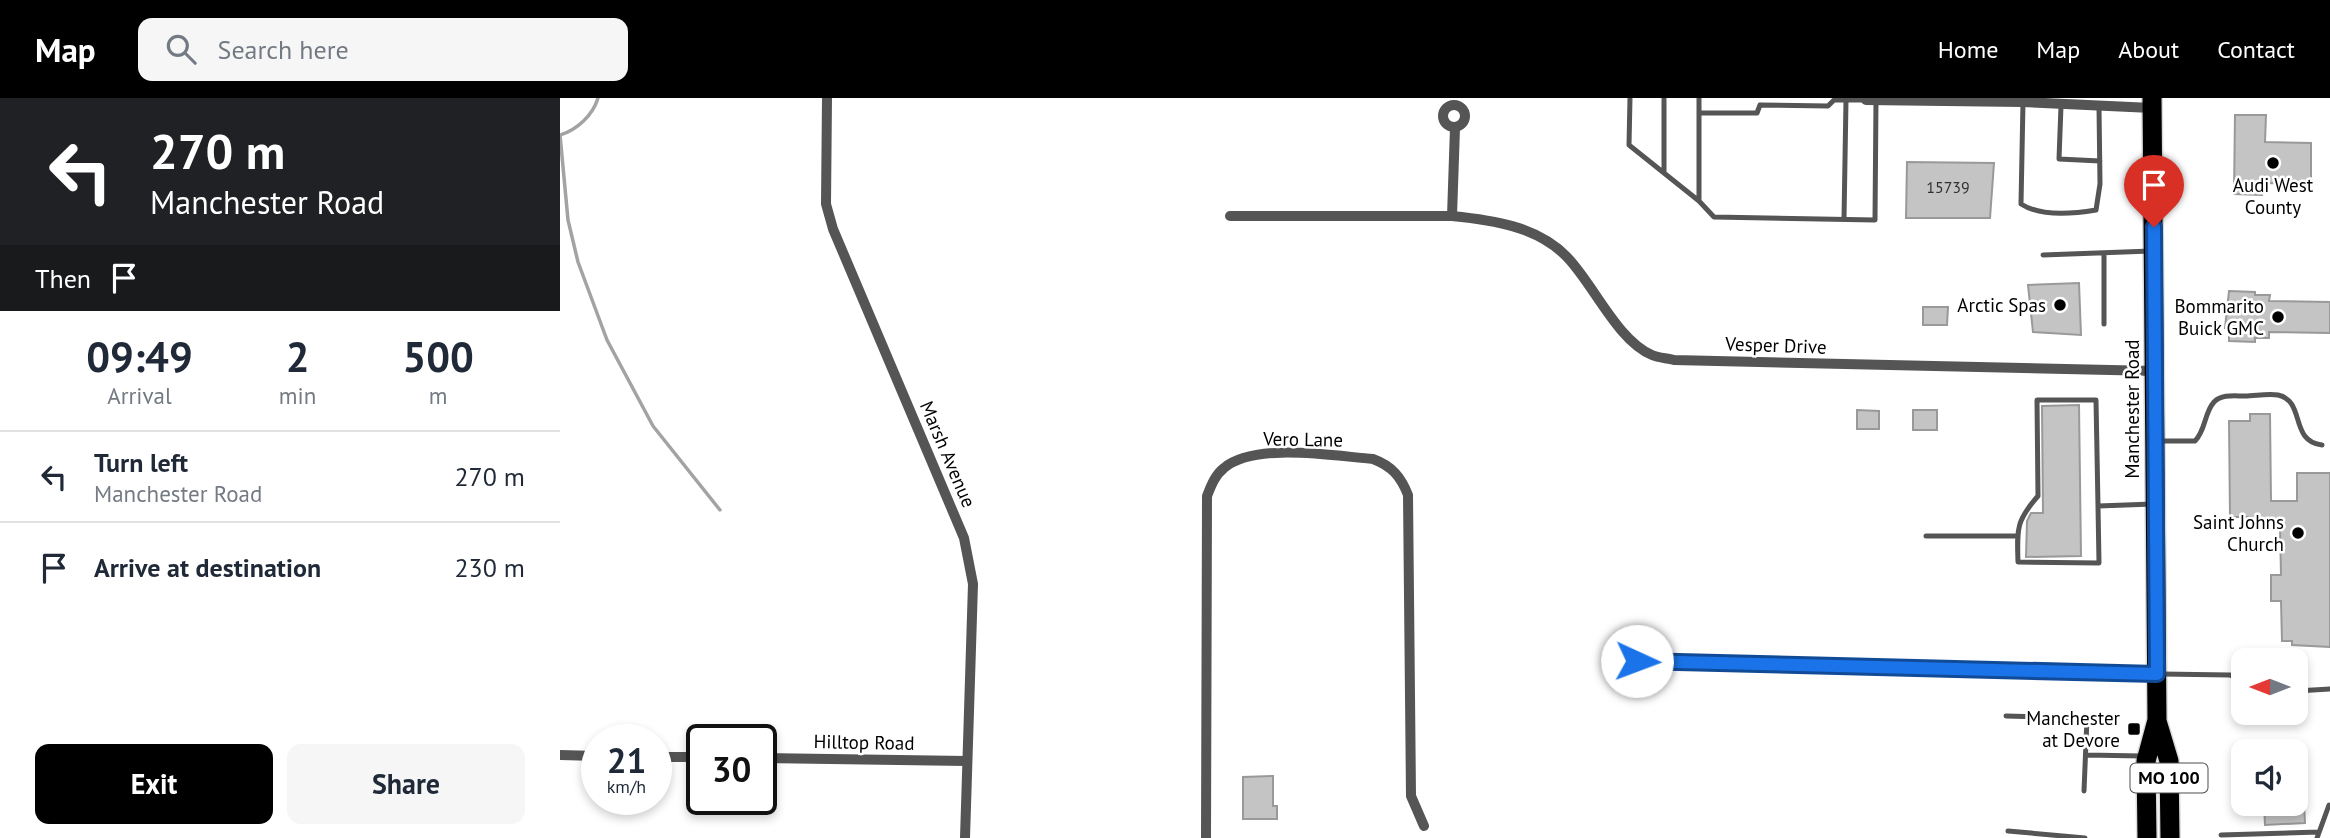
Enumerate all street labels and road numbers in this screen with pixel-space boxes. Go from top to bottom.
street label: Vesper Drive [1724,331,1827,359]
street label: Manchester Road [2120,339,2144,479]
street label: Marsh Avenue [915,397,981,511]
street label: Vero Lane [1262,426,1343,452]
street label: Hilltop Road [813,729,915,755]
road number: MO 100 [2130,764,2208,792]

